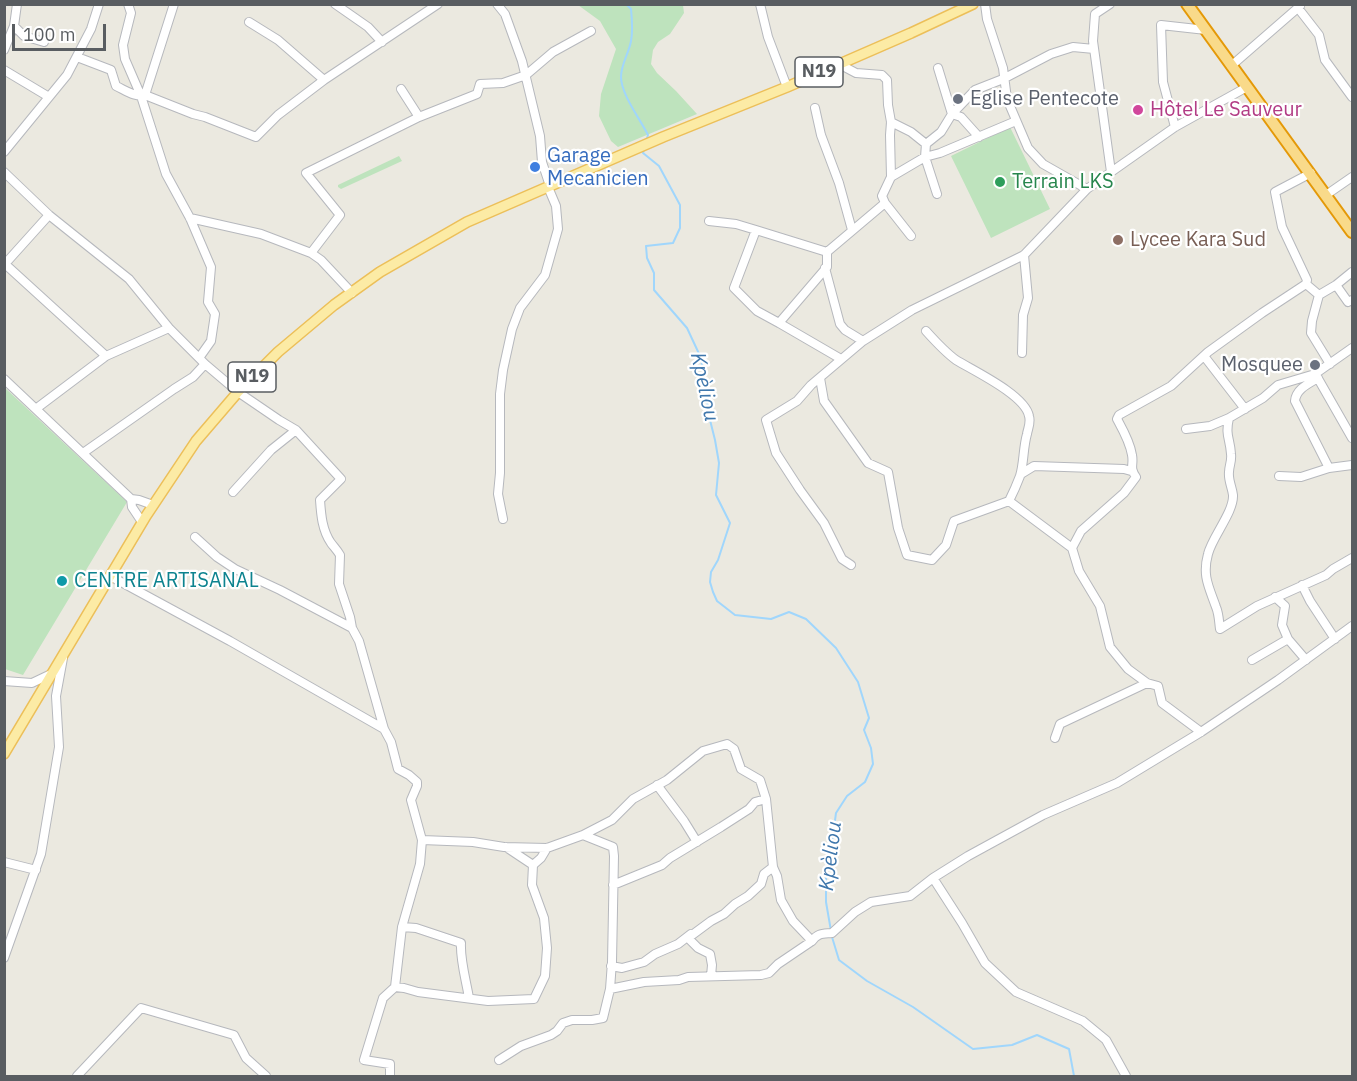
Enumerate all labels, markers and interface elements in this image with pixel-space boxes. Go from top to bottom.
scale bar [15,12,110,50]
text: 100 m [23,23,75,46]
road number: N19 [795,57,843,87]
place label: Eglise Pentecote [970,87,1119,111]
marker: Eglise Pentecote [951,92,965,106]
place label: Hôtel Le Sauveur [1150,98,1302,122]
marker: Hôtel Le Sauveur [1131,103,1145,117]
place label: Garage Mecanicien [547,144,649,191]
marker: Garage Mecanicien [528,160,542,174]
place label: Terrain LKS [1012,170,1114,194]
marker: Terrain LKS [993,175,1007,189]
place label: Lycee Kara Sud [1130,228,1266,252]
marker: Lycee Kara Sud [1111,233,1125,247]
water label: Kpèliou [684,350,724,424]
place label: Mosquee [1221,353,1303,377]
marker: Mosquee [1308,358,1322,372]
road number: N19 [228,362,276,392]
place label: CENTRE ARTISANAL [74,569,259,593]
marker: CENTRE ARTISANAL [55,574,69,588]
water label: Kpèliou [814,820,848,892]

